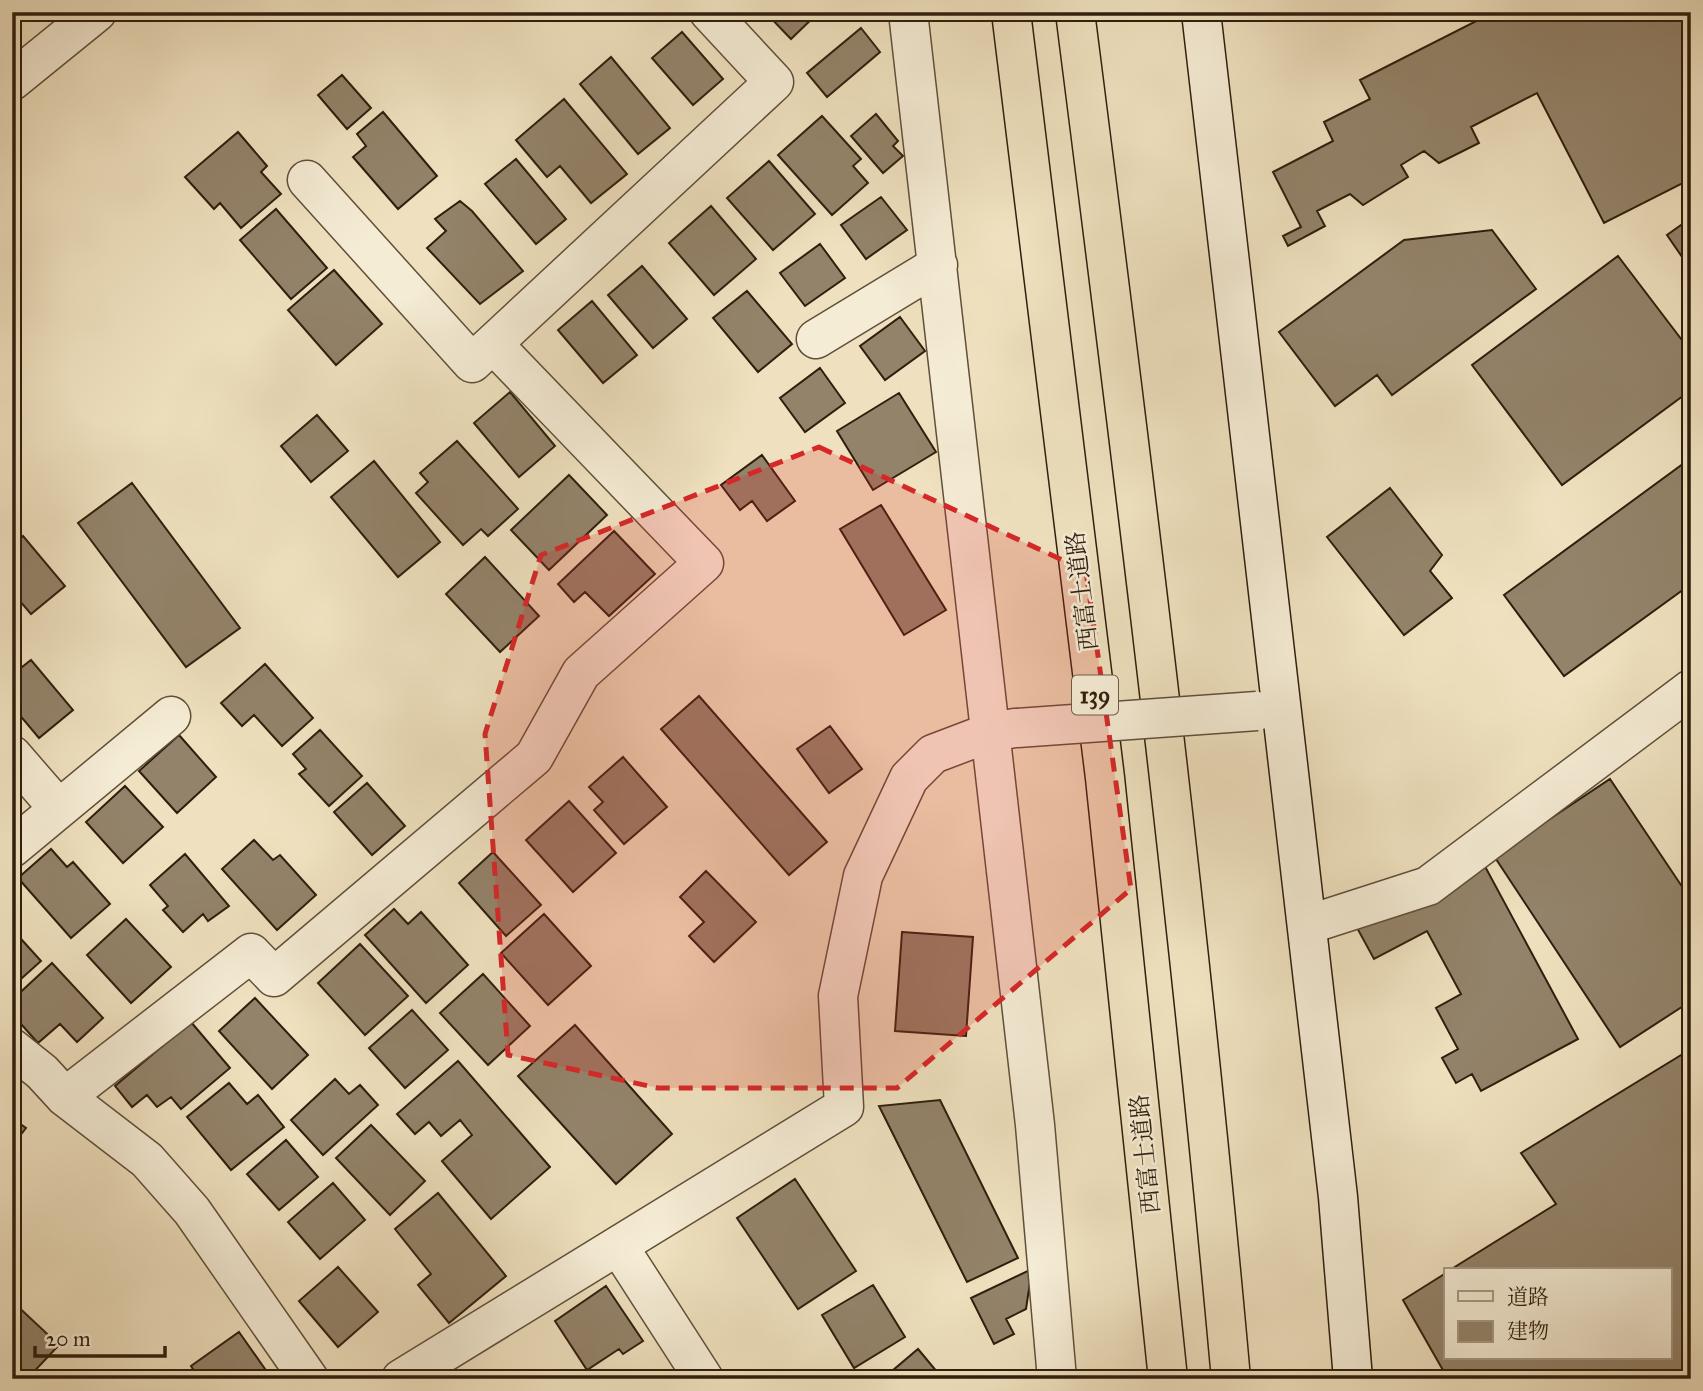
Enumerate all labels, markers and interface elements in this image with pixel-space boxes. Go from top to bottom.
street label: 西富士道路 [1060,530,1104,652]
road number: 139 [1072,676,1118,715]
street label: 西富士道路 [1124,1093,1166,1215]
legend [1444,1268,1672,1360]
text: 道路 [1507,1284,1549,1310]
scale bar [35,1314,164,1358]
text: 建物 [1507,1318,1549,1344]
text: 20 m [46,1326,91,1352]

